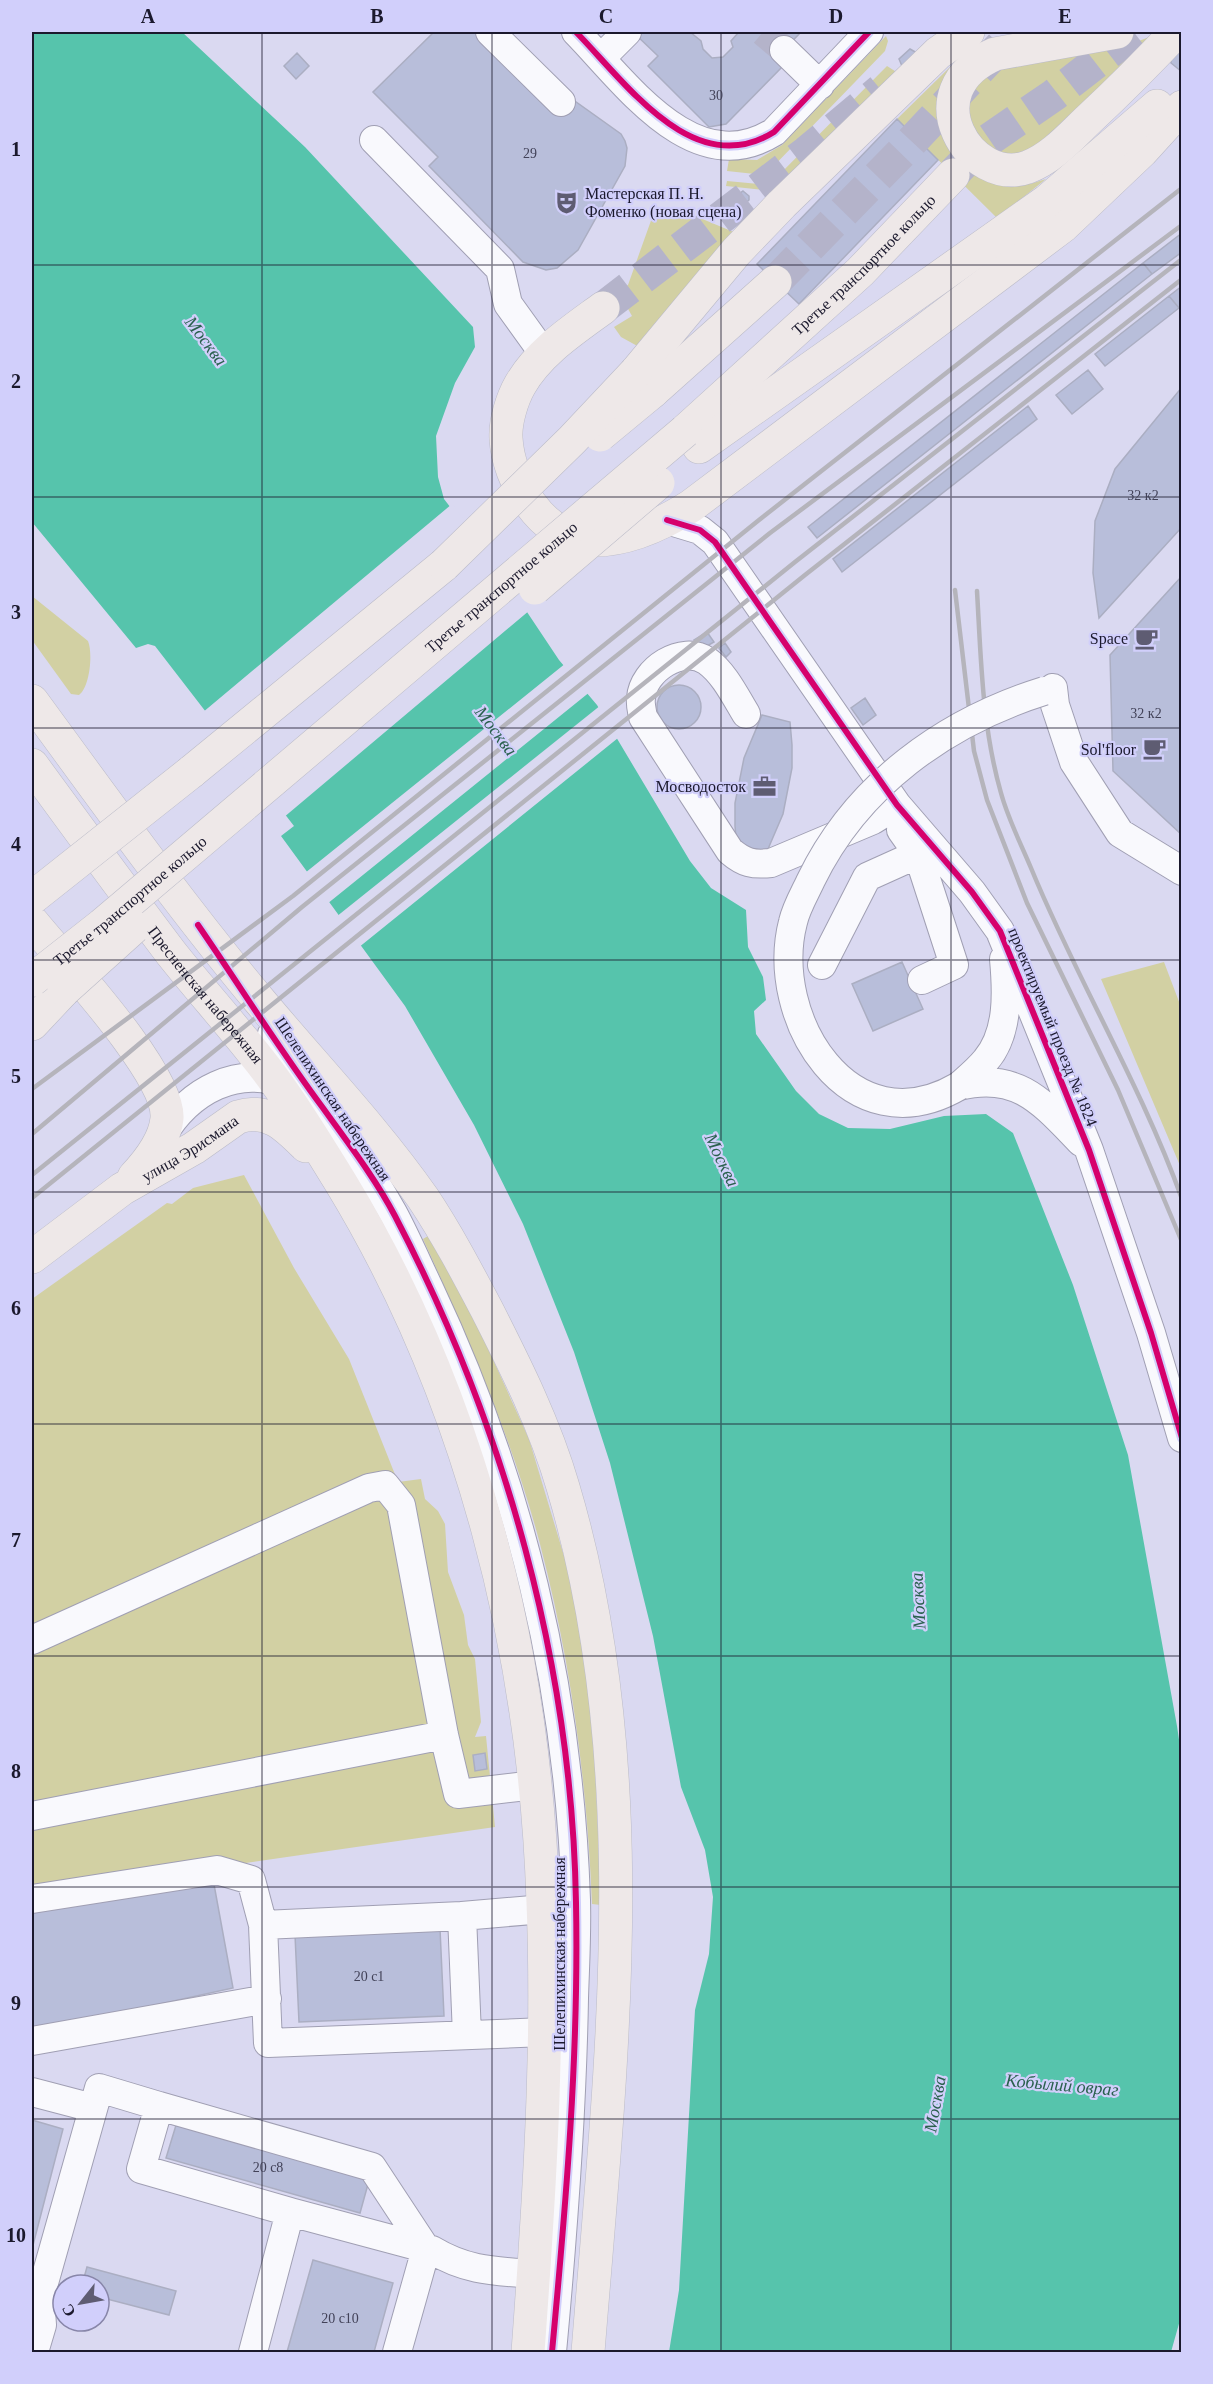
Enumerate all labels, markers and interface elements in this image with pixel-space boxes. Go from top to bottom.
text: A [141,5,156,27]
text: B [370,5,384,27]
text: C [599,5,613,27]
text: D [829,5,843,27]
text: E [1058,5,1072,27]
house number: 30 [709,88,723,103]
text: 1 [11,138,21,160]
house number: 29 [523,146,537,161]
place label: Мастерская П. Н. Фоменко (новая сцена) [585,185,742,221]
theatre icon: Мастерская П. Н. Фоменко (новая сцена) [554,189,580,215]
street label: Третье транспортное кольцо [788,191,938,338]
water label: Москва [180,311,231,370]
text: 2 [11,370,21,392]
house number: 32 к2 [1127,488,1159,503]
street label: Третье транспортное кольцо [422,518,580,656]
text: 3 [11,601,21,623]
cafe icon: Space [1133,625,1159,651]
place label: Space [1090,630,1128,648]
water label: Москва [470,701,521,760]
house number: 32 к2 [1130,706,1162,721]
cafe icon: Sol'floor [1141,736,1167,762]
place label: Sol'floor [1081,741,1137,758]
office icon: Мосводосток [751,773,777,799]
place label: Мосводосток [655,778,746,796]
street label: Третье транспортное кольцо [50,832,210,969]
text: 4 [11,833,21,855]
street label: Пресненская набережная [145,923,267,1067]
street label: проектируемый проезд № 1824 [1004,925,1101,1129]
street label: Шелепихинская набережная [271,1014,395,1185]
text: 5 [11,1065,21,1087]
street label: улица Эрисмана [139,1111,241,1185]
water label: Москва [700,1129,743,1190]
text: 6 [11,1297,21,1319]
text: 7 [11,1529,21,1551]
water label: Москва [907,1572,930,1631]
text: 8 [11,1760,21,1782]
street label: Шелепихинская набережная [551,1857,569,2051]
house number: 20 с1 [354,1969,384,1984]
text: 9 [11,1992,21,2014]
water label: Кобылий овраг [1004,2070,1119,2100]
water label: Москва [920,2074,950,2135]
house number: 20 с8 [253,2160,283,2175]
text: 10 [6,2224,26,2246]
north arrow [51,2273,111,2333]
text: С [58,2301,79,2320]
house number: 20 с10 [321,2311,359,2326]

